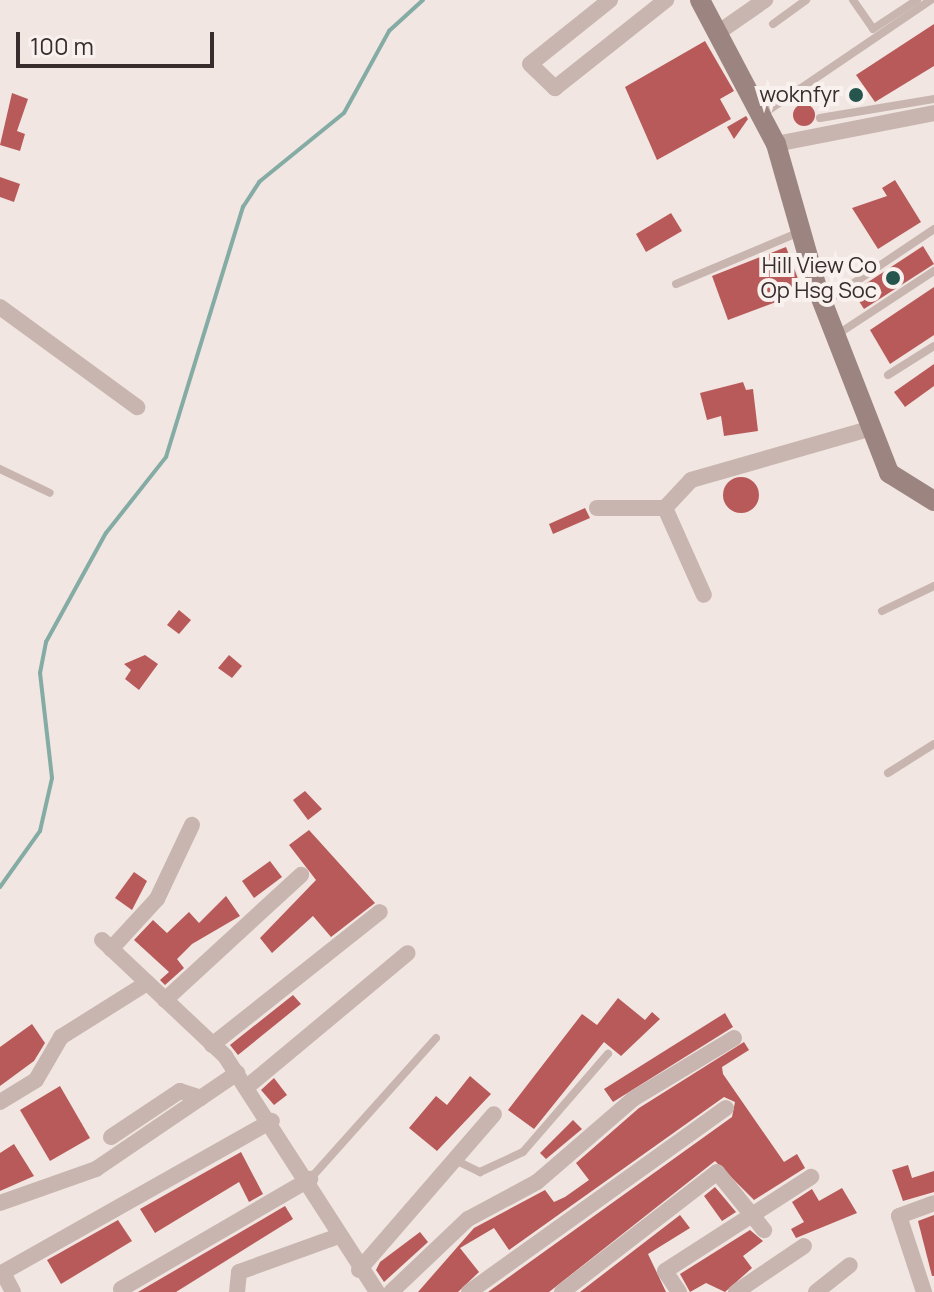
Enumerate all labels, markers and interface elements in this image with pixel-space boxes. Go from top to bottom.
scale bar [20,16,218,66]
text: 100 m [30,29,94,62]
place label: woknfyr [759,82,840,108]
marker: woknfyr [847,86,865,104]
place label: Hill View Co Op Hsg Soc [761,252,877,304]
marker: Hill View Co Op Hsg Soc [884,269,902,287]

